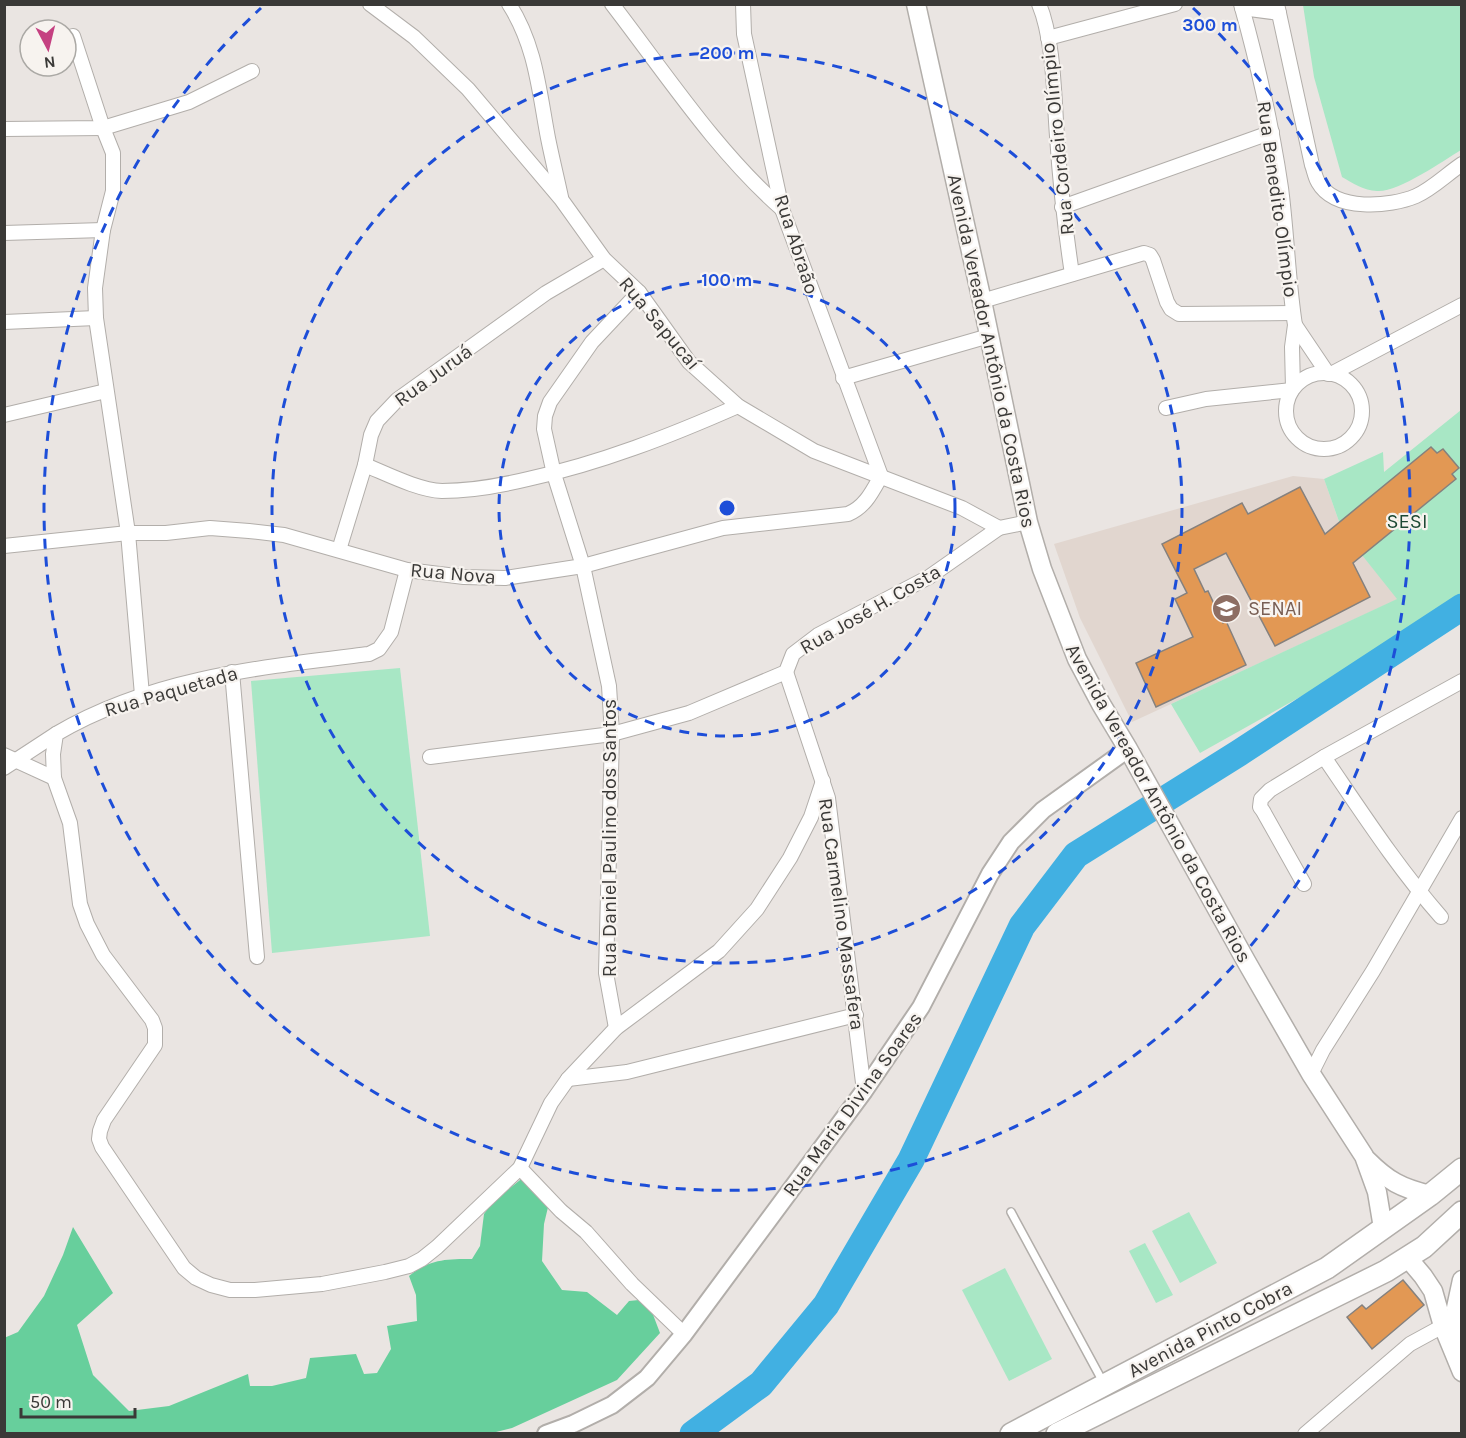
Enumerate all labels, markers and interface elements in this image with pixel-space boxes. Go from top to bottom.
text: 300 m [1182,14,1238,36]
north arrow [18,18,78,78]
text: 200 m [699,42,755,64]
street label: Rua Cordeiro Olímpio [1036,42,1079,236]
text: N [43,52,57,73]
street label: Rua Benedito Olímpio [1252,99,1303,299]
street label: Avenida Vereador Antônio da Costa Rios [943,172,1040,530]
street label: Rua Abraão [770,191,823,297]
text: 100 m [702,269,752,291]
street label: Rua Sapucaí [614,272,705,375]
street label: Rua Juruá [390,339,477,411]
centre of rings [717,498,737,518]
park label: SESI [1386,510,1428,533]
street label: Rua Nova [409,558,497,589]
street label: Rua José H. Costa [796,560,945,659]
school or university icon: SENAI [1211,592,1243,624]
place label: SENAI [1248,597,1302,620]
street label: Avenida Vereador Antônio da Costa Rios [1061,640,1256,967]
street label: Rua Paquetada [102,661,240,722]
street label: Rua Daniel Paulino dos Santos [598,699,621,977]
street label: Rua Carmelino Massafera [814,796,869,1032]
street label: Rua Maria Divina Soares [778,1008,927,1201]
street label: Avenida Pinto Cobra [1124,1276,1296,1382]
scale bar [21,1381,135,1419]
text: 50 m [30,1391,72,1413]

